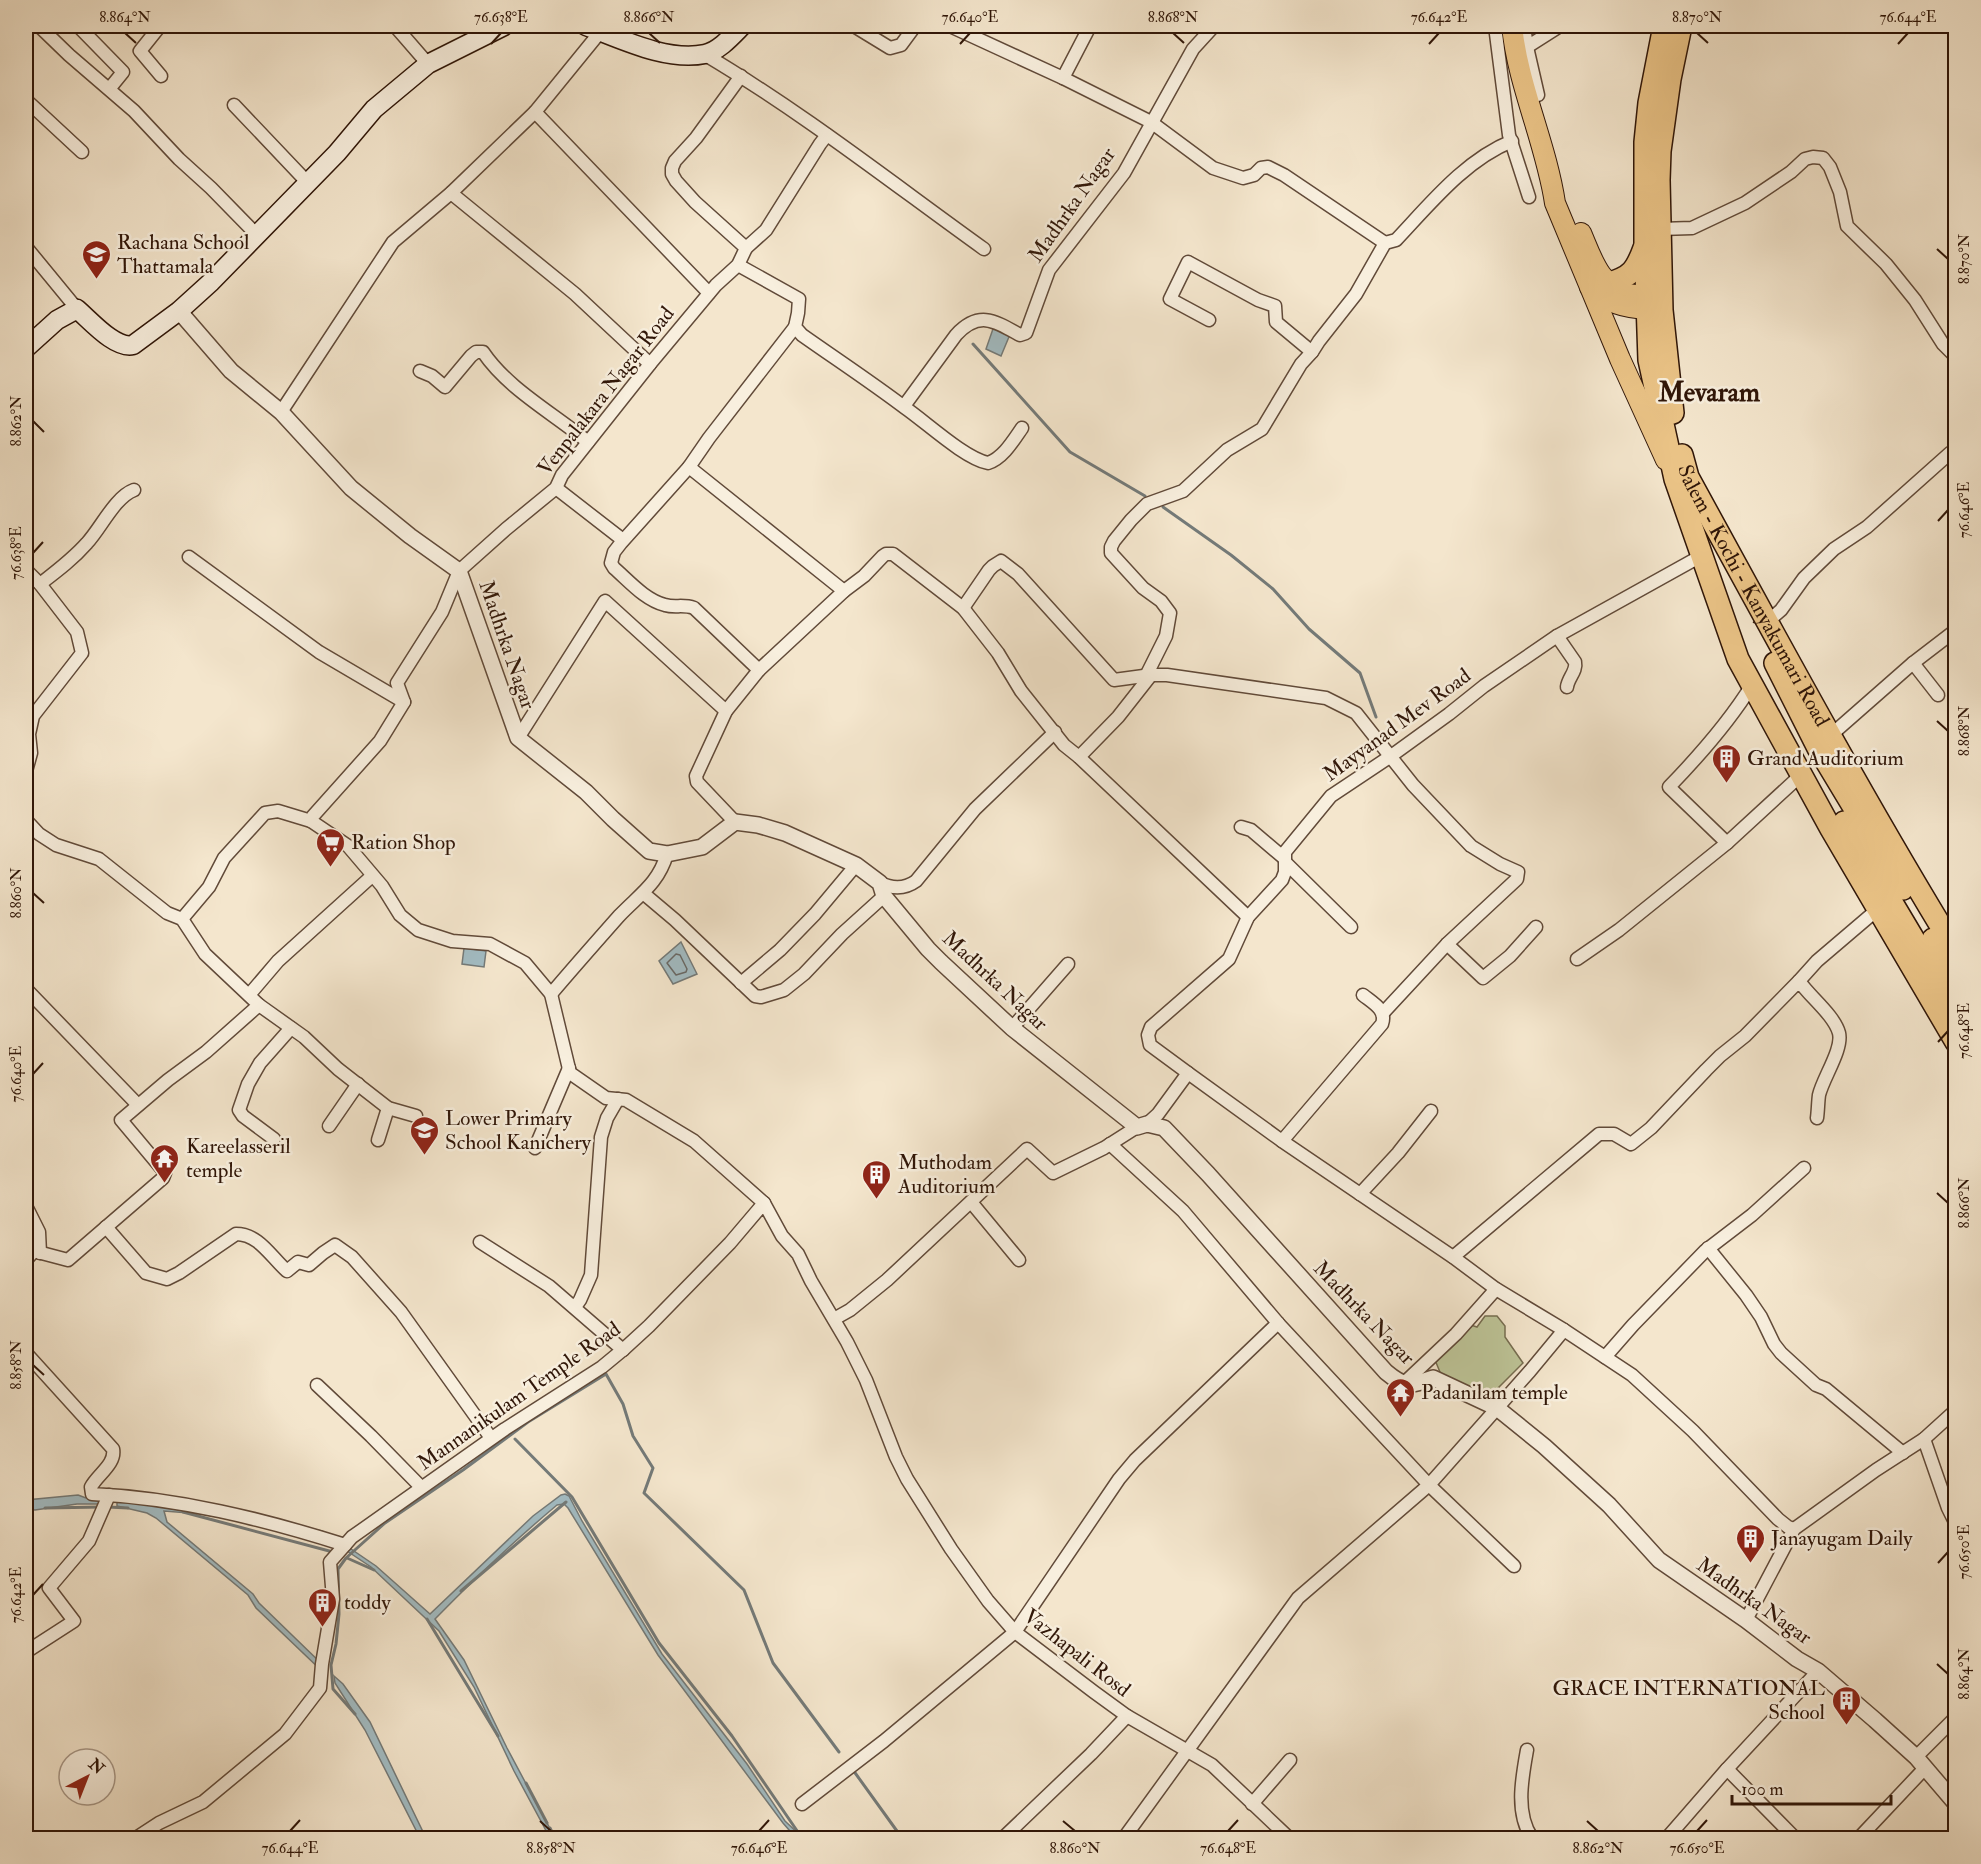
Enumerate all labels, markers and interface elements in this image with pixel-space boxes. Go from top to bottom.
text: 8.864°N [99,8,151,27]
text: 76.638°E [474,8,528,27]
text: 8.866°N [624,8,675,27]
text: 76.640°E [942,8,999,27]
text: 8.868°N [1148,8,1199,27]
text: 76.642°E [1411,8,1468,27]
text: 8.870°N [1672,8,1723,27]
text: 76.644°E [1879,8,1937,27]
street label: Madhrka Nagar [1022,142,1122,268]
place label: Rachana School Thattamala [117,229,250,280]
text: 8.870°N [1955,233,1974,284]
school or university icon: Rachana School Thattamala [80,238,112,280]
street label: Venpalakara Nagar Road [532,300,681,481]
district label: Mevaram [1657,376,1761,409]
text: 8.862°N [7,395,26,446]
street label: Salem - Kochi - Kanyakumari Road [1672,462,1836,732]
text: 76.646°E [1955,481,1974,538]
text: 76.638°E [7,526,26,580]
street label: Madhrka Nagar [472,577,542,713]
street label: Mayyanad Mev Road [1318,662,1477,788]
text: 8.868°N [1955,705,1974,756]
building icon: Grand Auditorium [1710,742,1742,784]
place label: Grand Auditorium [1747,745,1904,772]
supermarket icon: Ration Shop [314,826,346,868]
place label: Ration Shop [351,829,456,856]
text: 8.860°N [7,867,26,918]
street label: Madhrka Nagar [937,925,1054,1037]
text: 76.648°E [1955,1003,1974,1059]
text: 76.640°E [7,1045,26,1102]
place label: Lower Primary School Kanichery [445,1105,592,1156]
school or university icon: Lower Primary School Kanichery [408,1114,440,1156]
place label: Kareelasseril temple [186,1133,291,1184]
temple icon: Kareelasseril temple [149,1142,181,1184]
place label: Muthodam Auditorium [897,1149,995,1200]
building icon: Muthodam Auditorium [861,1158,893,1200]
text: 8.866°N [1955,1177,1974,1228]
street label: Madhrka Nagar [1308,1255,1421,1371]
street label: Mannanikulam Temple Road [412,1315,626,1476]
text: 8.858°N [7,1340,26,1390]
temple icon: Padanilam temple [1384,1376,1416,1418]
place label: Padanilam temple [1421,1379,1568,1406]
building icon: Janayugam Daily [1734,1522,1766,1564]
text: 76.650°E [1955,1524,1974,1580]
place label: Janayugam Daily [1770,1525,1913,1552]
street label: Madhrka Nagar [1691,1551,1817,1651]
text: 76.642°E [7,1566,26,1623]
building icon: toddy [307,1586,339,1628]
place label: toddy [344,1589,392,1616]
street label: Vazhapali Rosd [1018,1603,1137,1704]
text: 8.864°N [1955,1648,1974,1700]
place label: GRACE INTERNATIONAL School [1552,1675,1826,1726]
building icon: GRACE INTERNATIONAL School [1830,1684,1862,1726]
north arrow [57,1747,117,1807]
text: N [84,1754,109,1779]
scale bar [1732,1768,1891,1806]
text: 100 m [1741,1778,1784,1801]
text: 76.644°E [261,1839,319,1858]
text: 8.858°N [526,1839,576,1858]
text: 76.646°E [731,1839,788,1858]
text: 8.860°N [1050,1839,1101,1858]
text: 76.648°E [1200,1839,1256,1858]
text: 8.862°N [1573,1839,1624,1858]
text: 76.650°E [1669,1839,1725,1858]

